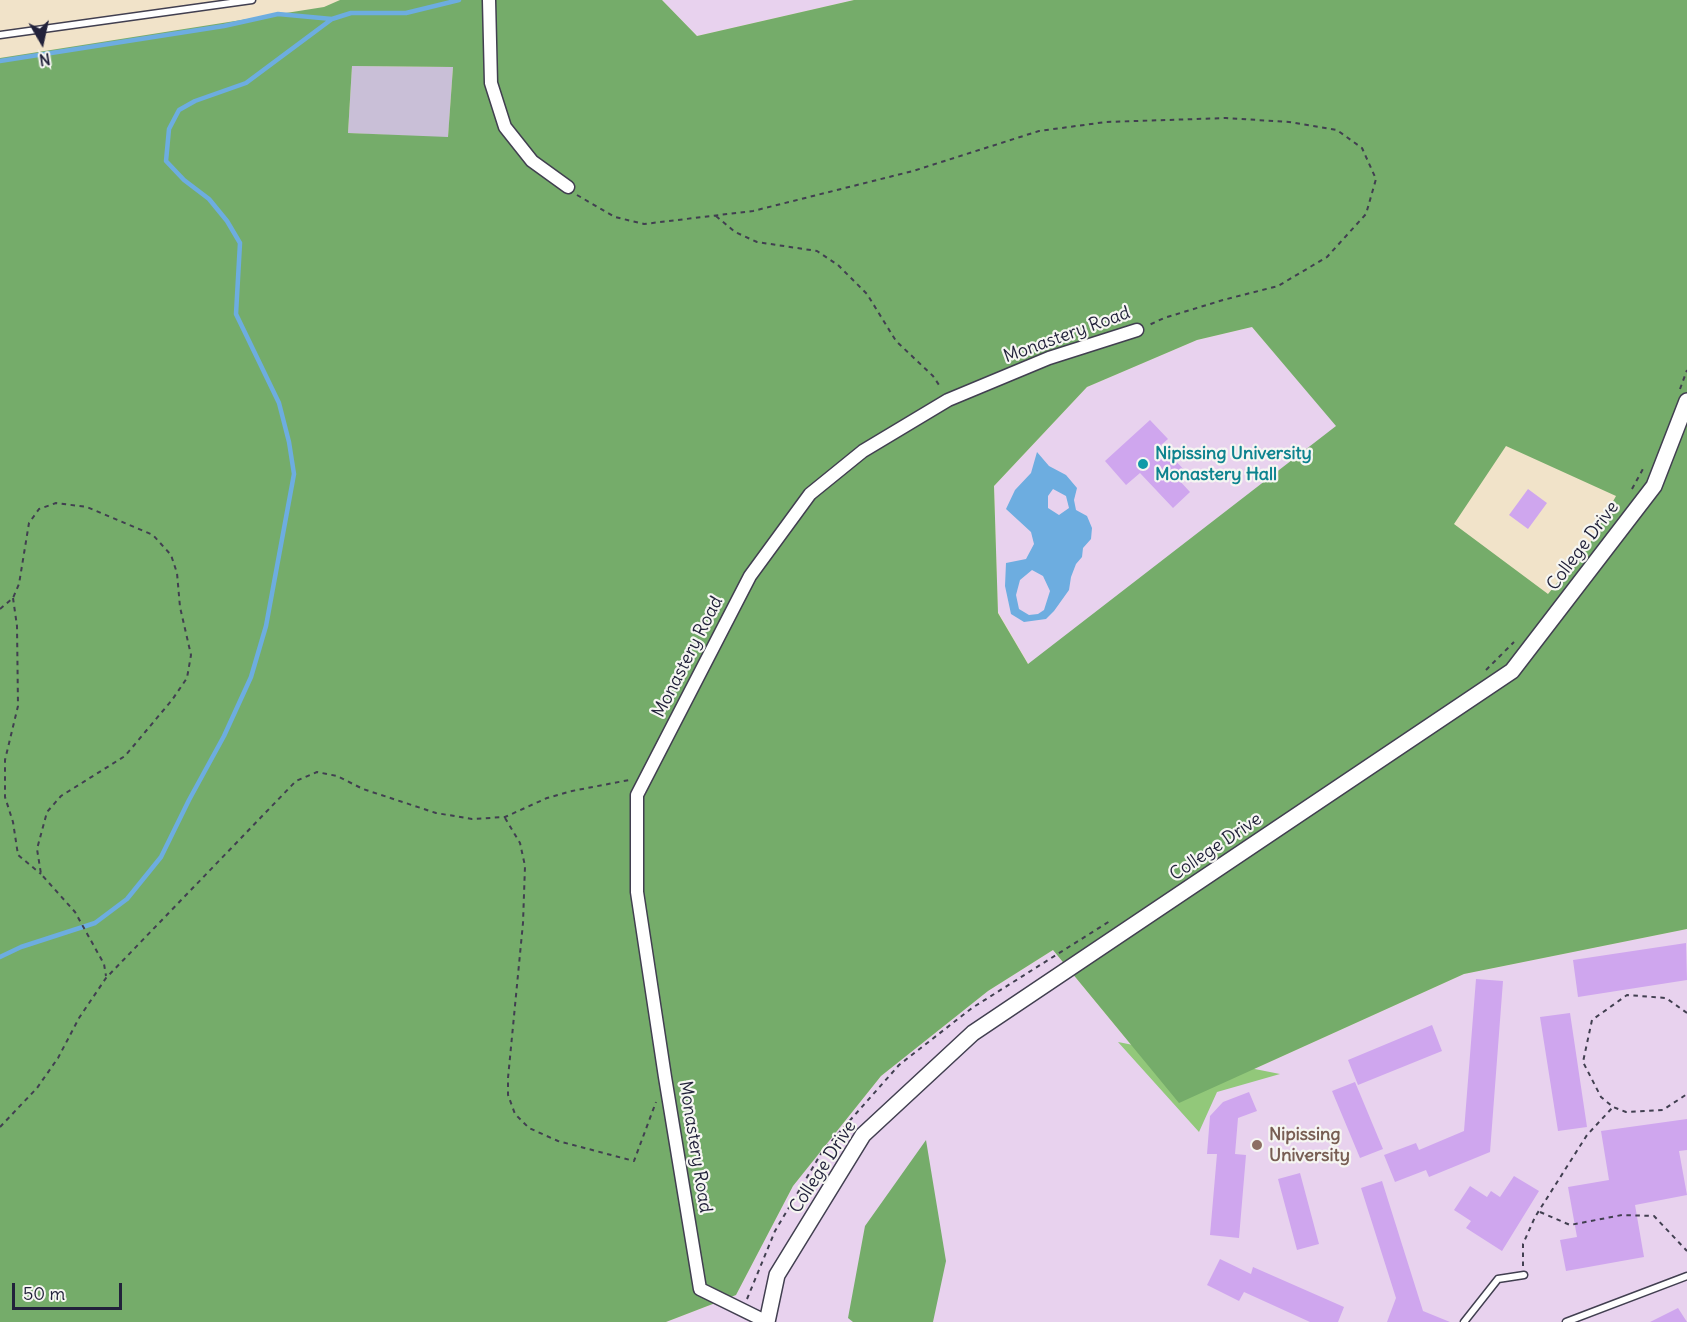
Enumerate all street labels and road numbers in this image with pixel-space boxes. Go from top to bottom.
street label: Monastery Road [1001,302,1133,368]
street label: College Drive [1542,497,1624,595]
street label: Monastery Road [648,593,728,721]
street label: College Drive [1166,808,1266,886]
street label: Monastery Road [674,1080,716,1214]
street label: College Drive [785,1117,861,1217]

